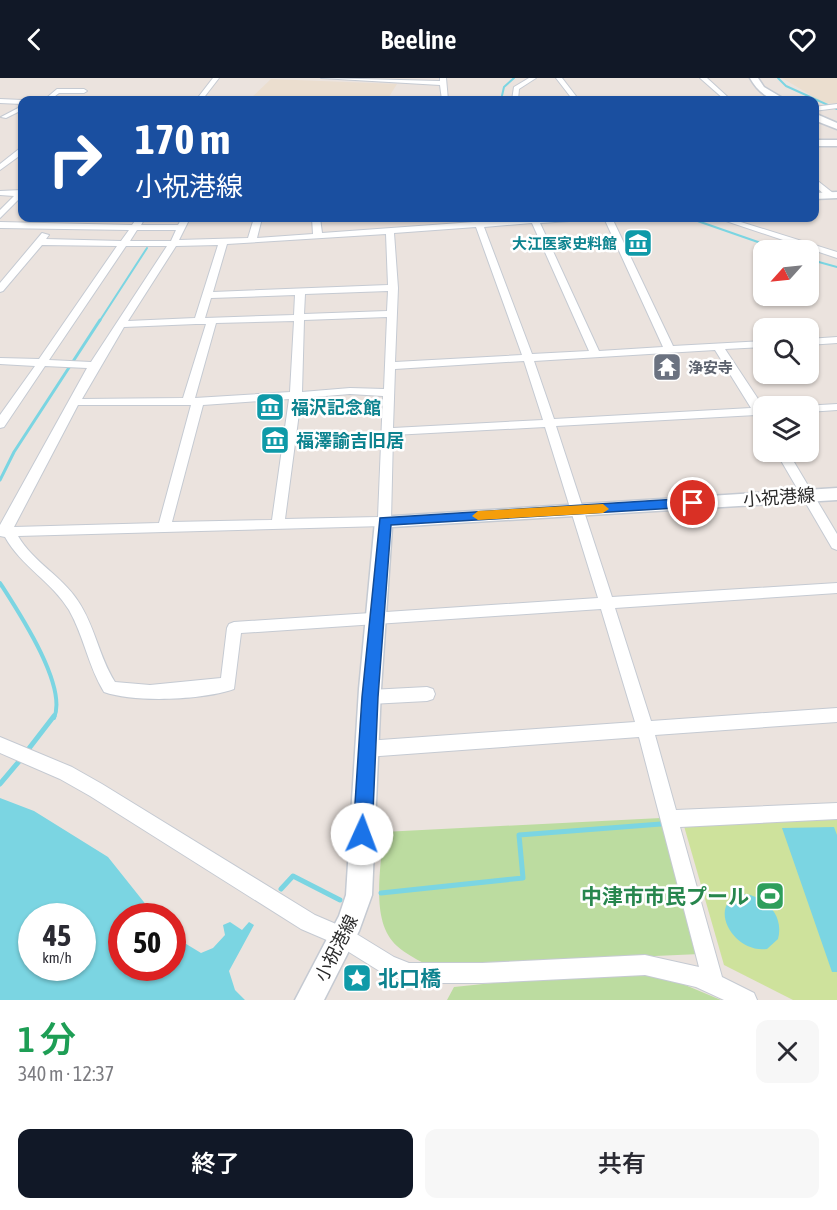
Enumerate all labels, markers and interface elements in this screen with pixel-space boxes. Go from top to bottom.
icon: back [18,23,51,56]
icon: heart [786,23,819,56]
text: Beeline [381,24,456,55]
text: 170 m [135,115,230,163]
icon: right [36,120,114,198]
text: 小祝港線 [135,171,243,202]
museum icon: 大江医家史料館 [622,227,654,259]
place label: 大江医家史料館 [512,235,617,252]
north arrow [753,240,819,306]
map controls [753,240,819,462]
button: search [753,318,819,384]
temple icon: 浄安寺 [651,351,683,383]
place label: 浄安寺 [688,359,733,376]
museum icon: 福沢記念館 [254,391,286,423]
button: layers [753,396,819,462]
place label: 福沢記念館 [291,397,381,418]
museum icon: 福澤諭吉旧居 [259,424,291,456]
place label: 福澤諭吉旧居 [296,430,404,451]
pin [667,477,718,528]
street label: 小祝港線 [742,484,816,510]
icon: arrive [676,486,709,519]
position arrow [330,802,394,866]
sports icon: 中津市市民プール [754,880,786,912]
place label: 中津市市民プール [581,884,749,908]
speed limit sign: 50 [108,903,186,981]
street label: 小祝港線 [310,911,362,985]
text: 45 [43,918,71,952]
text: km/h [42,949,72,966]
place icon: 北口橋 [341,962,373,994]
place label: 北口橋 [378,966,441,990]
text: 1 分 [18,1018,76,1060]
button: close [756,1020,819,1083]
text: 340 m · 12:37 [18,1062,114,1085]
button: 終了 [18,1129,413,1198]
button: 共有 [425,1129,819,1198]

